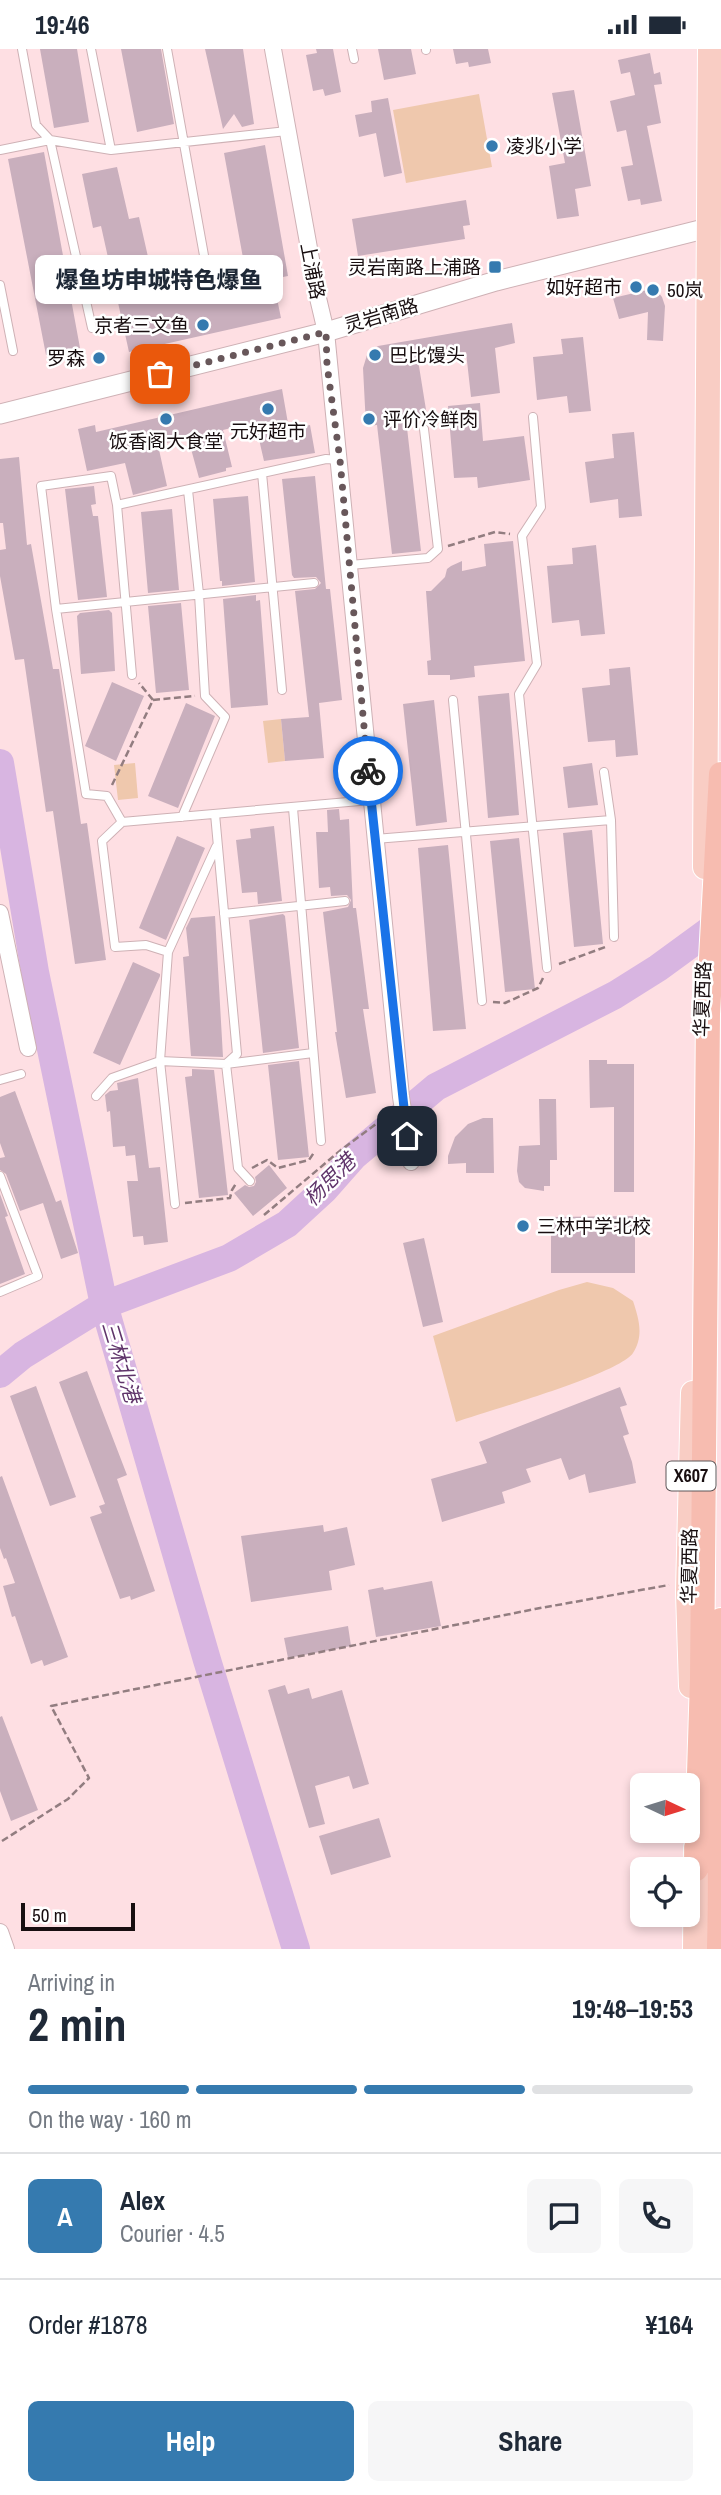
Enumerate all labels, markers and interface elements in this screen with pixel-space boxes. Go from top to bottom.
text: 19:46 [35,7,90,42]
place label: 凌兆小学 [506,133,582,159]
marker: 凌兆小学 [484,138,500,154]
street label: 上浦路 [295,241,331,301]
place label: 灵岩南路上浦路 [348,254,481,280]
callout: 爆鱼坊申城特色爆鱼 [36,255,284,304]
marker: 灵岩南路上浦路 [487,259,503,275]
text: 爆鱼坊申城特色爆鱼 [56,264,263,295]
place label: 如好超市 [546,274,622,300]
place label: 50岚 [667,277,703,303]
marker: 如好超市 [628,279,644,295]
marker: 50岚 [645,282,661,298]
street label: 灵岩南路 [341,291,421,339]
place label: 京者三文鱼 [94,312,189,338]
marker: 京者三文鱼 [195,317,211,333]
place label: 巴比馒头 [389,342,465,368]
pin [130,344,190,404]
place label: 罗森 [47,345,85,371]
marker: 巴比馒头 [367,347,383,363]
marker: 罗森 [91,350,107,366]
icon: bag [141,355,179,393]
marker: 元好超市 [260,401,276,417]
place label: 评价冷鲜肉 [383,406,478,432]
marker: 饭香阁大食堂 [158,411,174,427]
marker: 评价冷鲜肉 [361,411,377,427]
place label: 元好超市 [230,418,306,444]
place label: 饭香阁大食堂 [109,428,223,454]
courier [333,736,403,806]
icon: bike [349,752,387,790]
street label: 华夏西路 [688,961,716,1037]
pin [377,1106,437,1166]
icon: home [388,1117,426,1155]
water label: 杨思港 [297,1145,364,1212]
place label: 三林中学北校 [537,1213,651,1239]
marker: 三林中学北校 [515,1218,531,1234]
water label: 三林北港 [95,1317,149,1409]
road number: X607 [666,1461,716,1491]
street label: 华夏西路 [675,1528,703,1604]
north arrow [630,1773,700,1843]
map controls [630,1773,700,1927]
button: locate [630,1857,700,1927]
scale bar [21,1900,135,1932]
text: 50 m [32,1902,67,1928]
text: Arriving in [28,1967,115,1998]
text: 19:48–19:53 [572,1991,693,2026]
text: 2 min [28,1993,127,2055]
text: On the way · 160 m [28,2104,192,2135]
button: chat [527,2179,601,2253]
button: phone [619,2179,693,2253]
text: Alex [120,2183,165,2218]
text: A [57,2199,73,2234]
text: Courier · 4.5 [120,2218,225,2249]
text: Order #1878 [28,2307,148,2342]
text: ¥164 [646,2307,693,2342]
button: Help [28,2401,354,2481]
button: Share [368,2401,693,2481]

